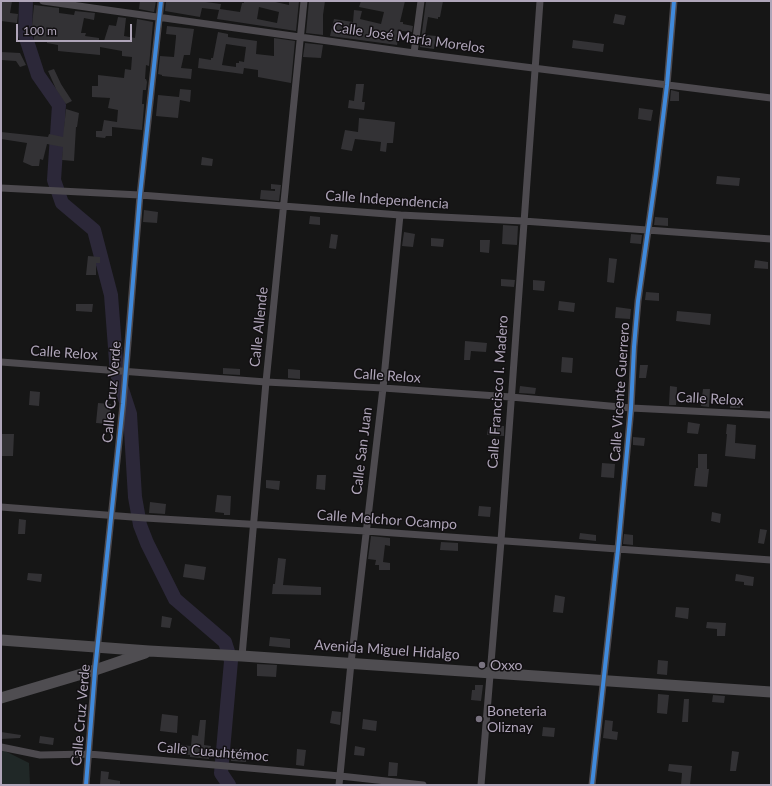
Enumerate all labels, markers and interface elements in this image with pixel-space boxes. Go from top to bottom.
scale bar [18,16,134,42]
street label: Calle José María Morelos [332,19,486,57]
text: 100 m [23,23,57,38]
street label: Calle Independencia [325,187,449,213]
street label: Calle Allende [246,286,272,368]
street label: Calle Francisco I. Madero [484,315,512,469]
street label: Calle Vicente Guerrero [607,322,633,462]
street label: Calle Cruz Verde [99,341,125,443]
street label: Calle Relox [30,342,98,364]
street label: Calle Relox [353,365,421,387]
street label: Calle Relox [676,389,744,409]
street label: Calle San Juan [348,406,376,496]
street label: Calle Melchor Ocampo [316,507,458,533]
street label: Avenida Miguel Hidalgo [314,637,460,663]
place label: Oxxo [490,657,523,673]
marker: Oxxo [477,660,487,670]
street label: Calle Cruz Verde [68,664,94,766]
place label: Boneteria Oliznay [487,703,547,736]
marker: Boneteria Oliznay [474,714,484,724]
street label: Calle Cuauhtémoc [157,739,269,765]

